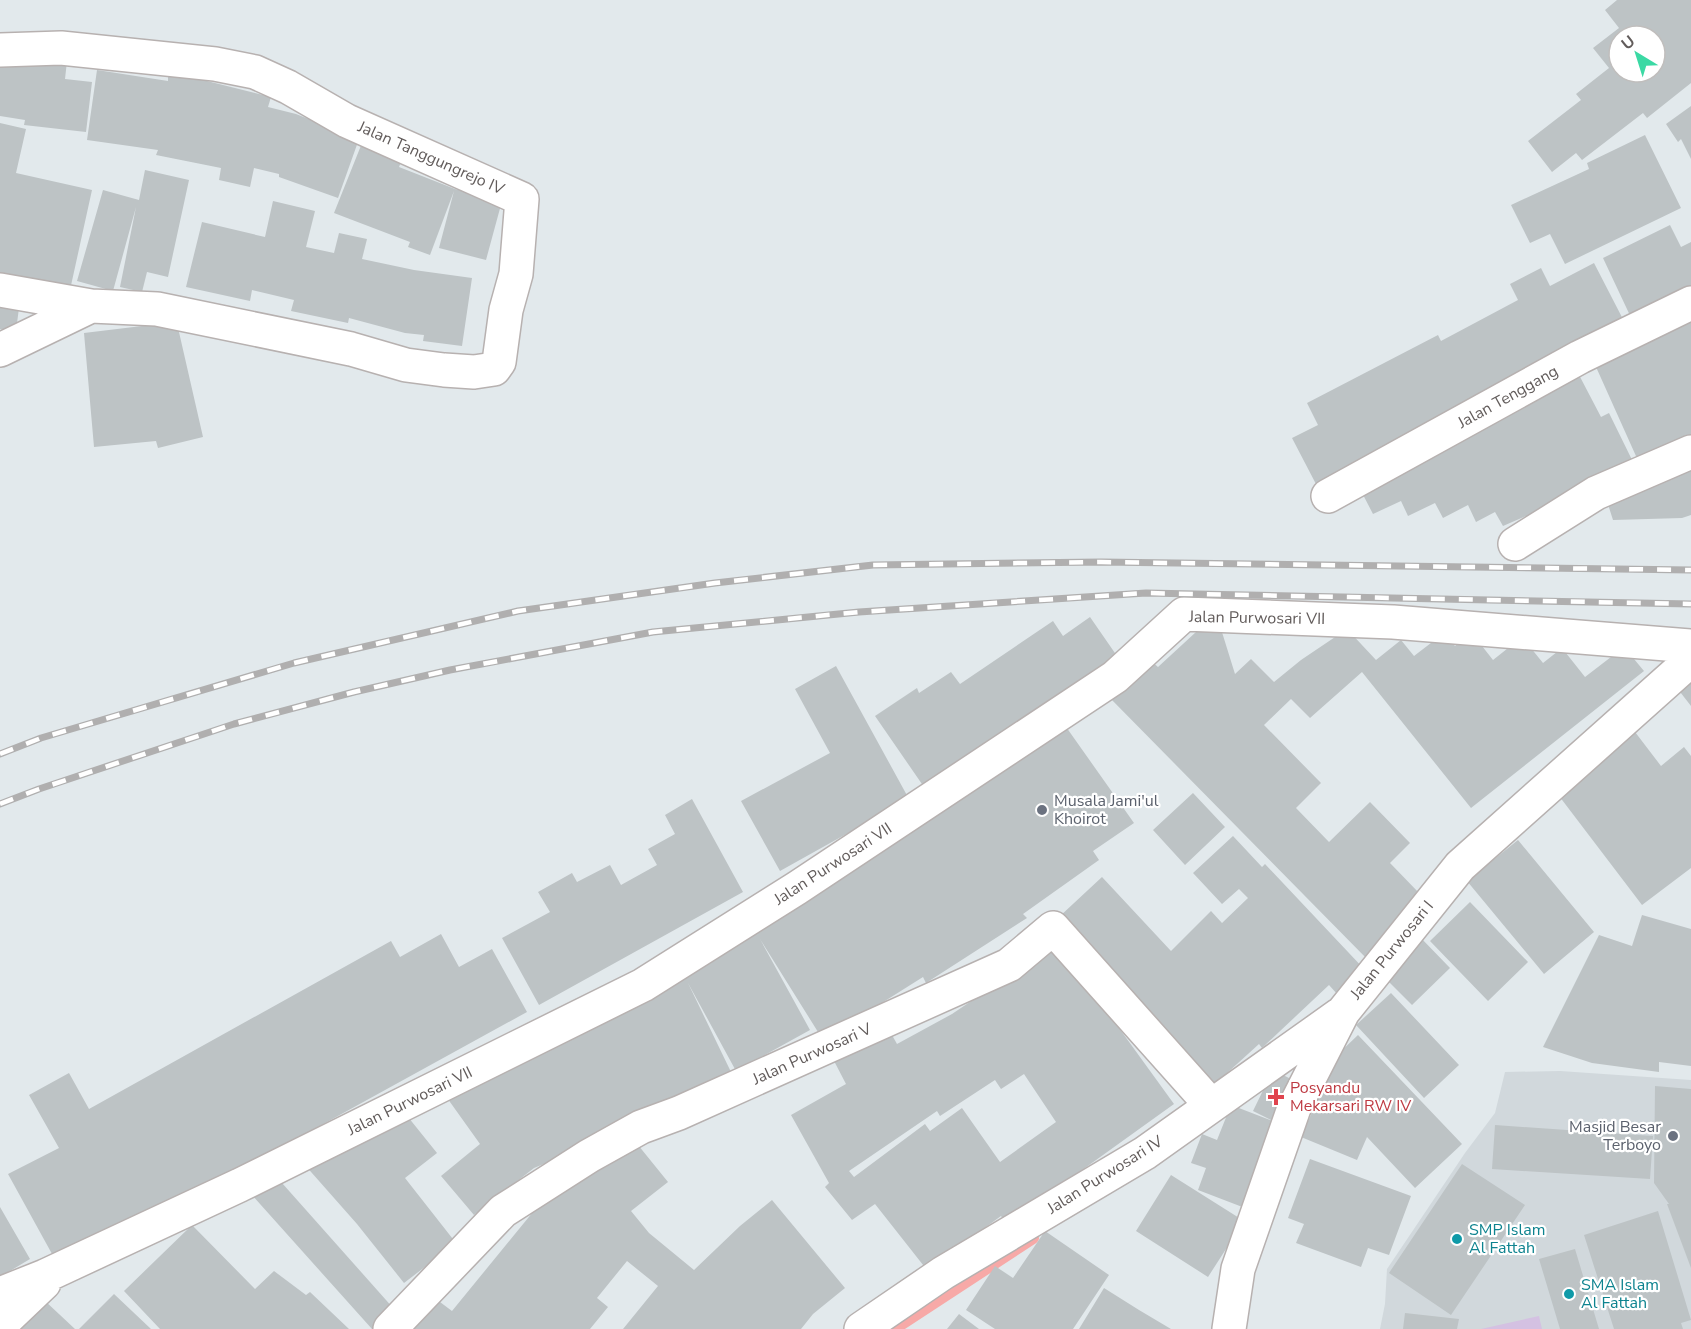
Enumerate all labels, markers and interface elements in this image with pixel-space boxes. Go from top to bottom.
north arrow [1607,24,1667,84]
text: U [1617,31,1640,55]
street label: Jalan Tanggungrejo IV [353,115,509,201]
street label: Jalan Tenggang [1453,360,1562,434]
street label: Jalan Purwosari VII [1188,606,1325,630]
place label: Musala Jami'ul Khoirot [1054,790,1159,830]
marker: Musala Jami'ul Khoirot [1035,803,1049,817]
street label: Jalan Purwosari VII [769,818,896,911]
street label: Jalan Purwosari I [1345,896,1439,1005]
street label: Jalan Purwosari V [748,1017,876,1091]
street label: Jalan Purwosari VII [343,1061,476,1141]
place label: Posyandu Mekarsari RW IV [1290,1077,1412,1117]
marker: Posyandu Mekarsari RW IV [1267,1088,1285,1106]
place label: Masjid Besar Terboyo [1569,1116,1661,1156]
marker: Masjid Besar Terboyo [1666,1129,1680,1143]
street label: Jalan Purwosari IV [1042,1130,1168,1220]
place label: SMP Islam Al Fattah [1469,1219,1545,1259]
marker: SMP Islam Al Fattah [1450,1232,1464,1246]
place label: SMA Islam Al Fattah [1581,1274,1659,1314]
marker: SMA Islam Al Fattah [1562,1287,1576,1301]

